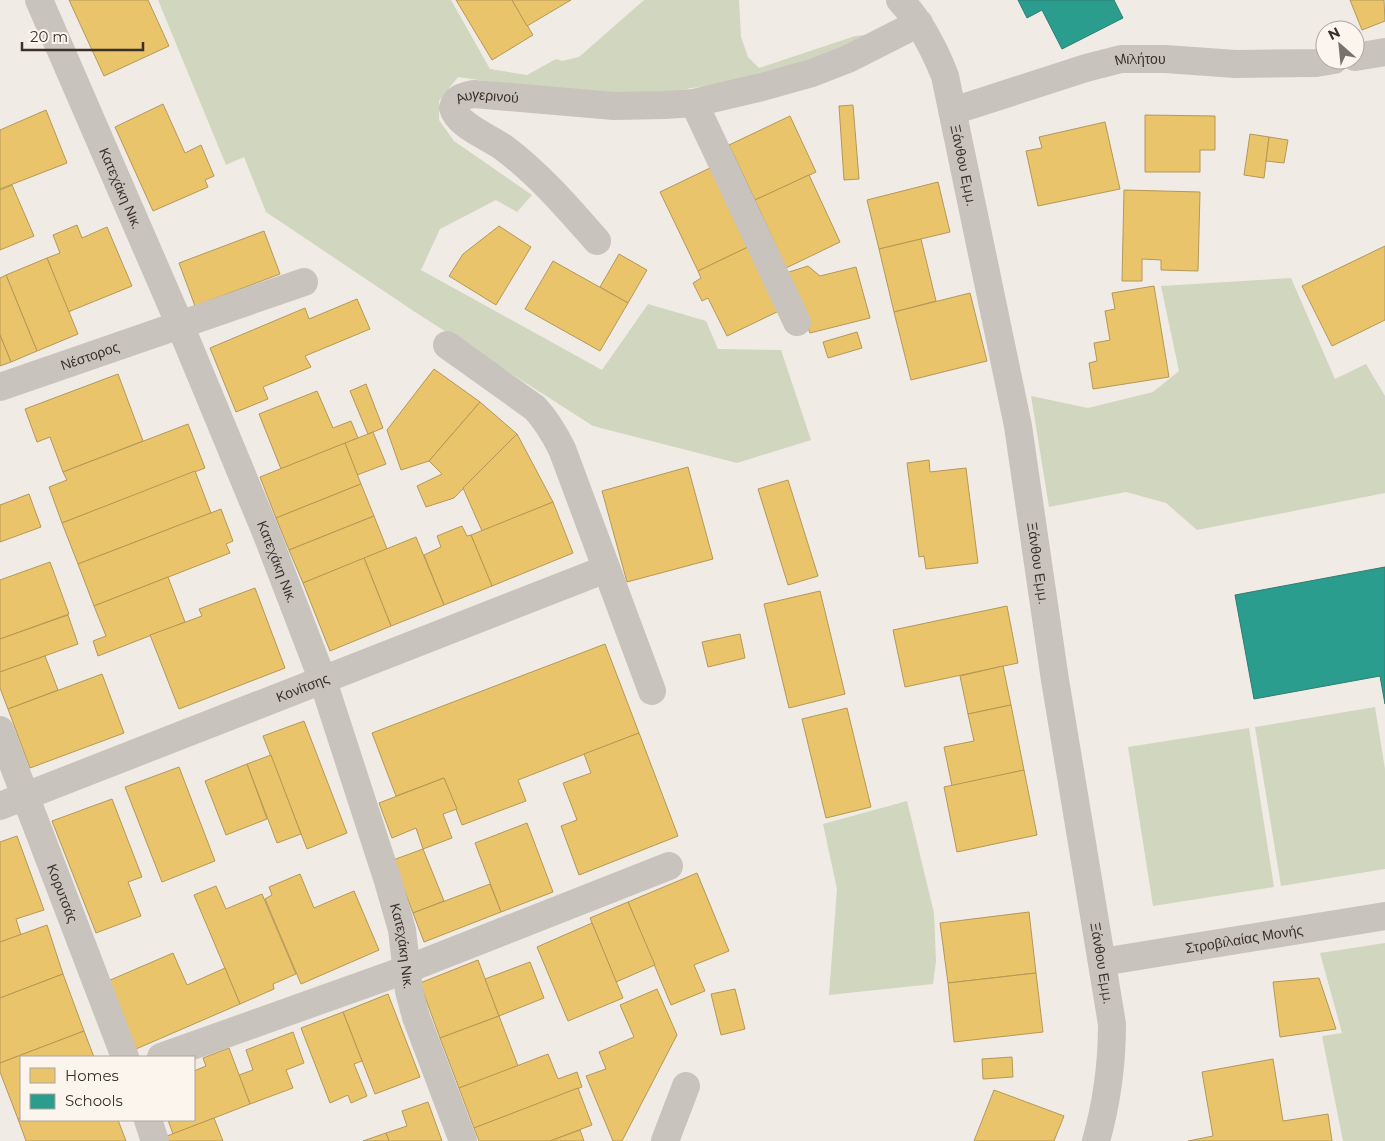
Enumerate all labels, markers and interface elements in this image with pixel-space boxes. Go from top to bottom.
scale bar [22,20,144,52]
north arrow [1315,20,1365,70]
text: N [1325,23,1343,44]
text: 20 m [30,27,68,46]
street label: Μιλήτου [1113,49,1166,69]
street label: Αυγερινού [452,85,520,108]
street label: Ξάνθου Εμμ. [946,123,981,207]
street label: Κατεχάκη Νικ. [95,145,146,231]
street label: Νέστορος [58,337,122,374]
street label: Κατεχάκη Νικ. [253,518,301,605]
street label: Ξάνθου Εμμ. [1023,521,1053,605]
street label: Κονίτσης [273,669,332,706]
street label: Κορυτσάς [43,862,82,926]
street label: Κατεχάκη Νικ. [386,901,418,990]
street label: Στροβιλαίας Μονής [1184,920,1304,957]
street label: Ξάνθου Εμμ. [1086,921,1118,1005]
legend [20,1056,195,1121]
text: Homes [65,1066,119,1085]
text: Schools [65,1091,123,1110]

